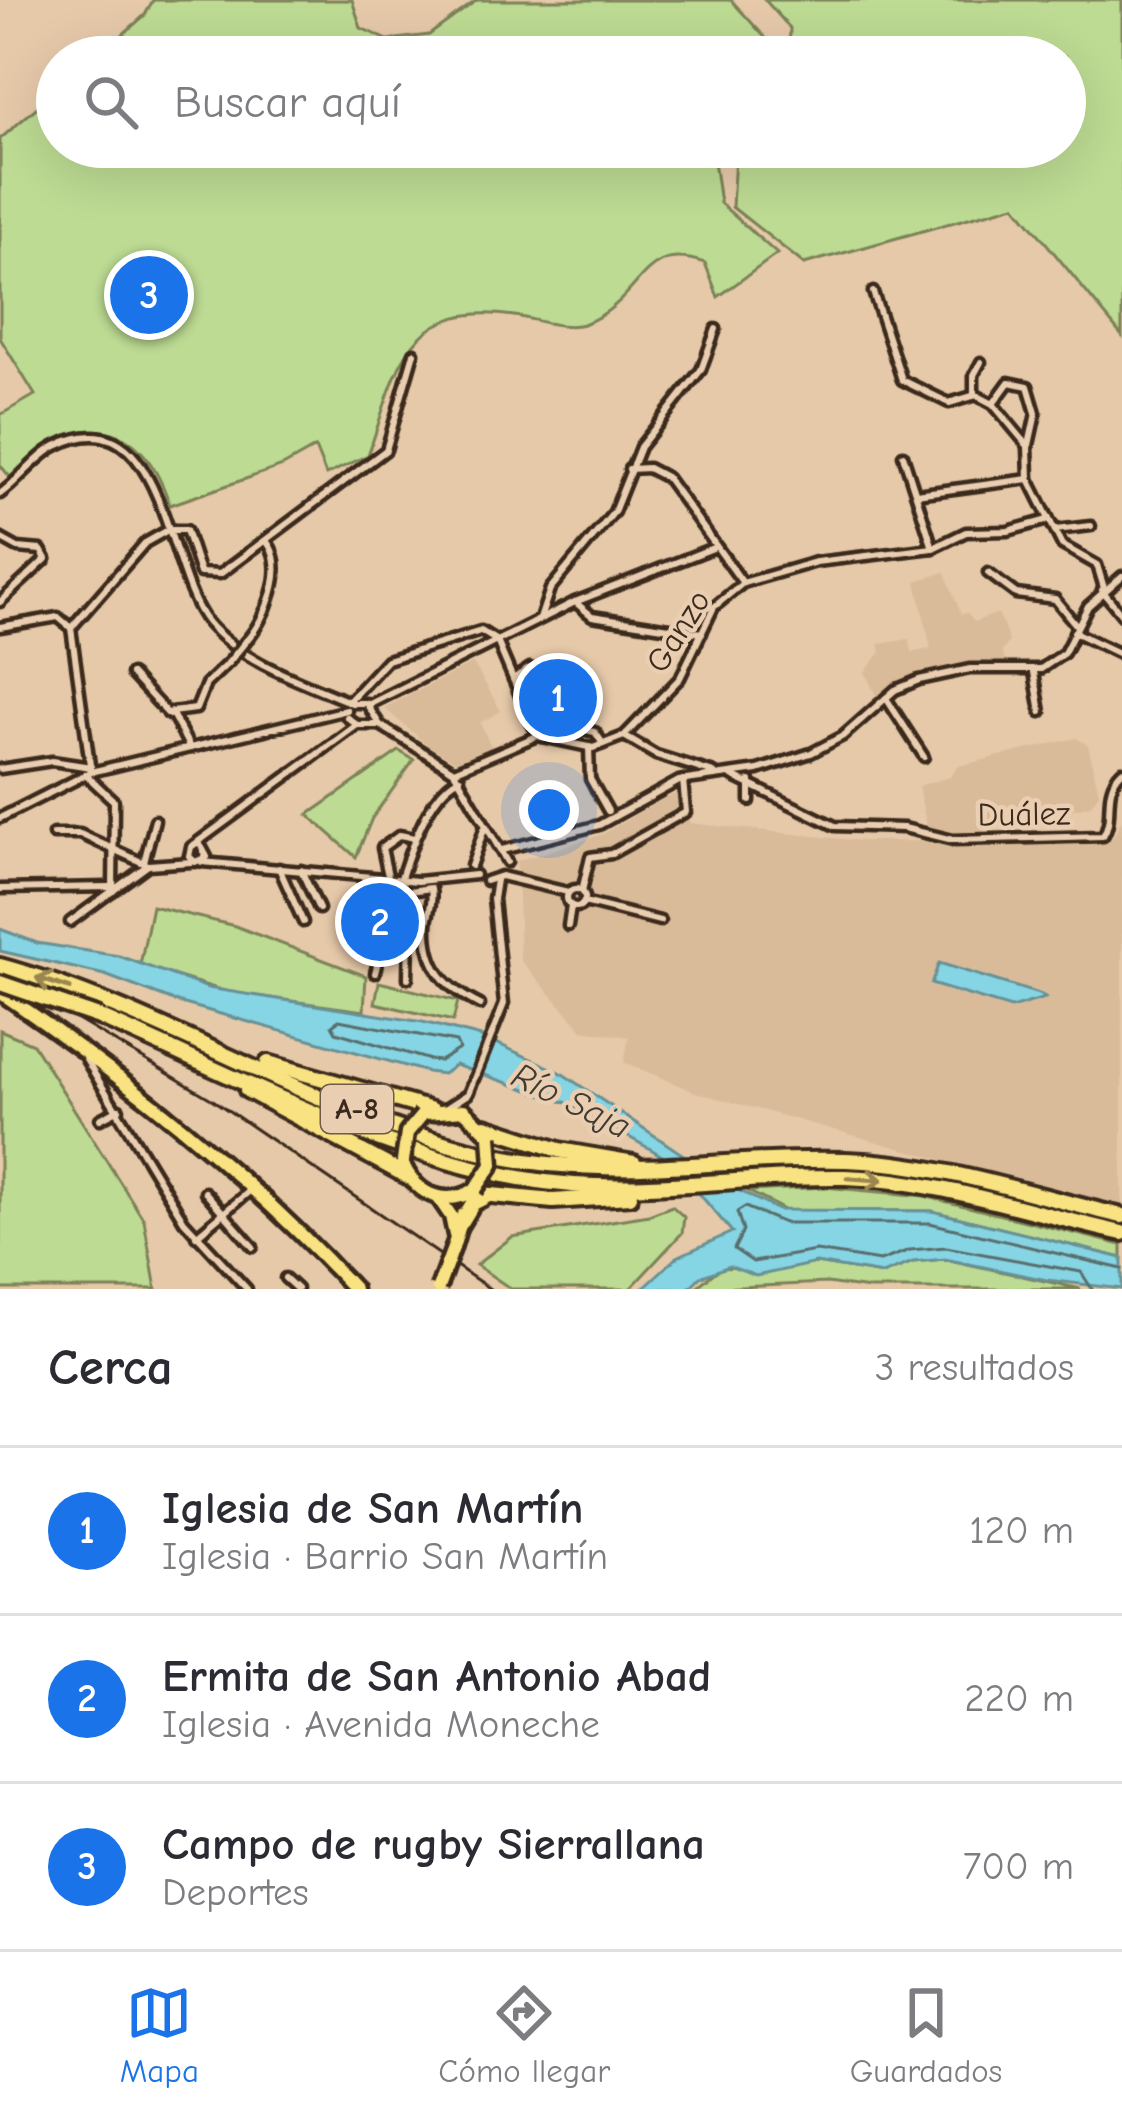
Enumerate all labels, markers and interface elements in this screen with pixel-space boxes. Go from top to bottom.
search box [36,36,1086,168]
icon: search [78,69,144,135]
text: Buscar aquí [174,76,401,128]
pin: 3 [110,250,188,340]
street label: Ganzo [638,583,718,679]
pin: 1 [519,653,597,743]
your location [519,780,579,840]
street label: Duález [977,794,1071,834]
pin: 2 [341,877,419,967]
one-way arrow [35,970,73,992]
water label: Río Saja [505,1055,637,1147]
road number: A-8 [321,1085,393,1133]
one-way arrow [845,1167,884,1190]
text: Cerca [48,1338,173,1397]
text: 3 resultados [875,1345,1074,1390]
text: Iglesia de San Martín [162,1482,584,1534]
text: 1 [79,1508,95,1553]
text: 120 m [969,1508,1074,1553]
text: Iglesia · Barrio San Martín [162,1534,608,1579]
text: Ermita de San Antonio Abad [162,1650,711,1702]
text: 2 [77,1676,97,1721]
text: 220 m [964,1676,1074,1721]
text: Iglesia · Avenida Moneche [162,1702,600,1747]
text: Campo de rugby Sierrallana [162,1818,705,1870]
text: 3 [77,1844,97,1889]
text: 700 m [963,1844,1074,1889]
text: Deportes [162,1870,309,1915]
tab: Mapa [120,1980,199,2090]
tab: Cómo llegar [438,1980,610,2090]
tab: Guardados [850,1980,1002,2090]

